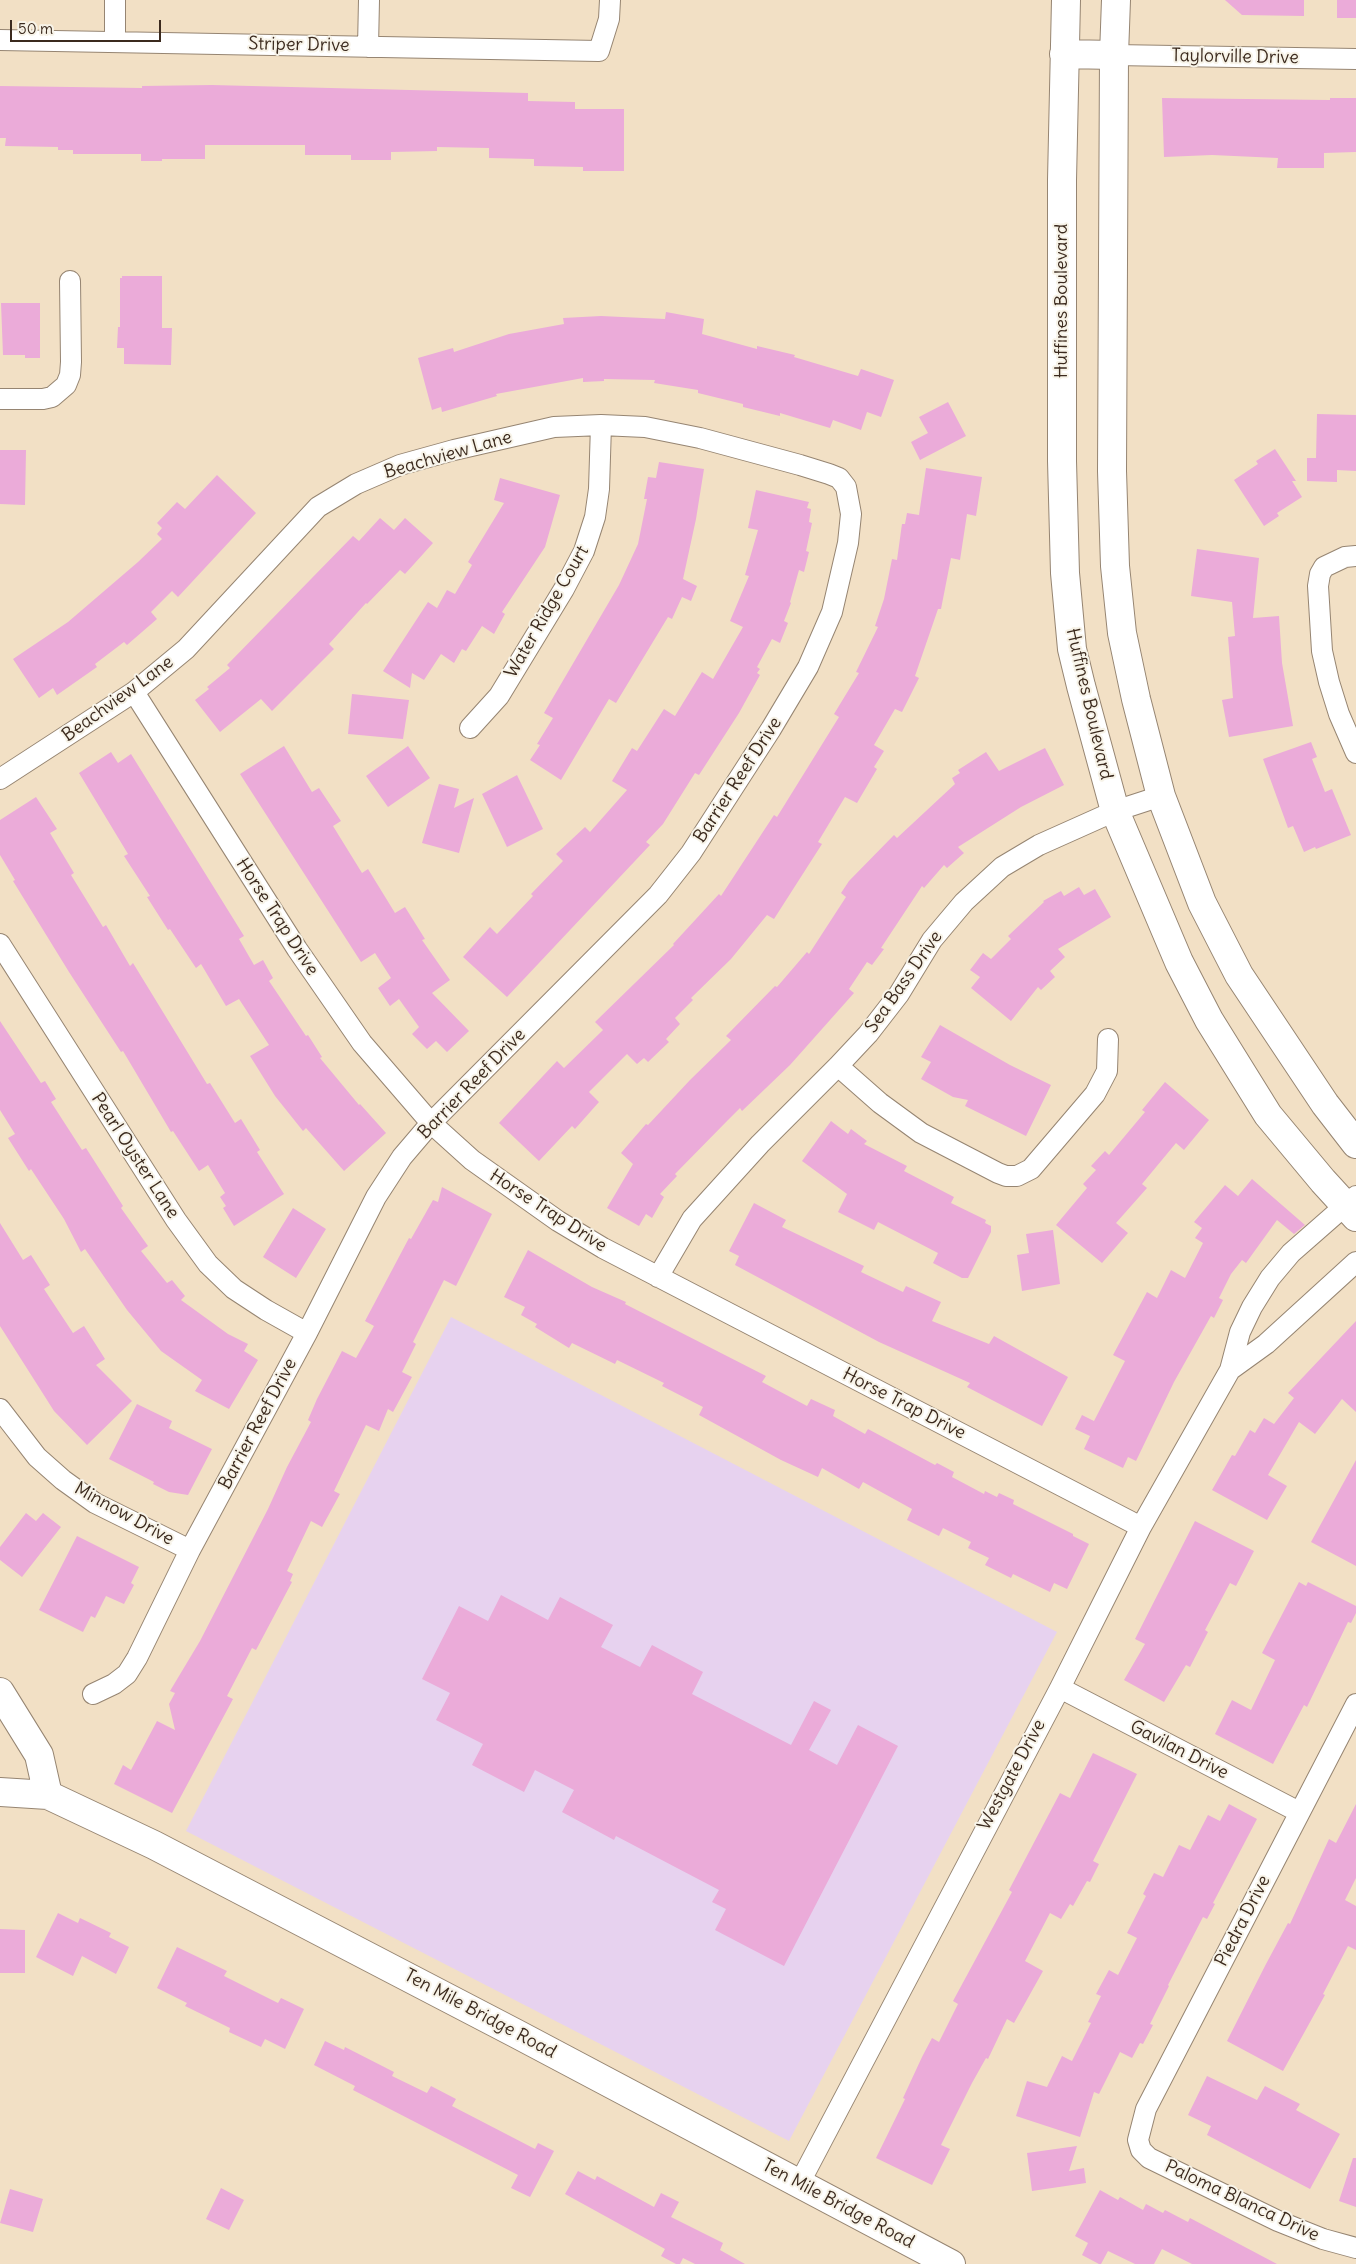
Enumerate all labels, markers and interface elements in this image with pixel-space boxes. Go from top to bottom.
scale bar [12,10,164,42]
text: 50 m [18,19,53,38]
street label: Striper Drive [248,33,350,57]
street label: Taylorville Drive [1171,45,1299,69]
street label: Huffines Boulevard [1051,224,1073,378]
street label: Beachview Lane [382,426,514,484]
street label: Water Ridge Court [500,542,594,682]
street label: Huffines Boulevard [1061,626,1117,782]
street label: Beachview Lane [58,651,178,747]
street label: Barrier Reef Drive [689,713,787,847]
street label: Horse Trap Drive [231,854,323,980]
street label: Sea Bass Drive [861,927,947,1037]
street label: Barrier Reef Drive [414,1024,530,1144]
street label: Pearl Oyster Lane [86,1089,184,1223]
street label: Horse Trap Drive [485,1165,611,1257]
street label: Barrier Reef Drive [214,1355,302,1493]
street label: Horse Trap Drive [839,1364,969,1444]
street label: Minnow Drive [70,1478,178,1550]
street label: Westgate Drive [974,1716,1050,1834]
street label: Gavilan Drive [1126,1716,1232,1784]
street label: Piedra Drive [1211,1872,1275,1970]
street label: Ten Mile Bridge Road [400,1965,560,2063]
street label: Ten Mile Bridge Road [758,2155,918,2253]
street label: Paloma Blanca Drive [1161,2156,1323,2246]

